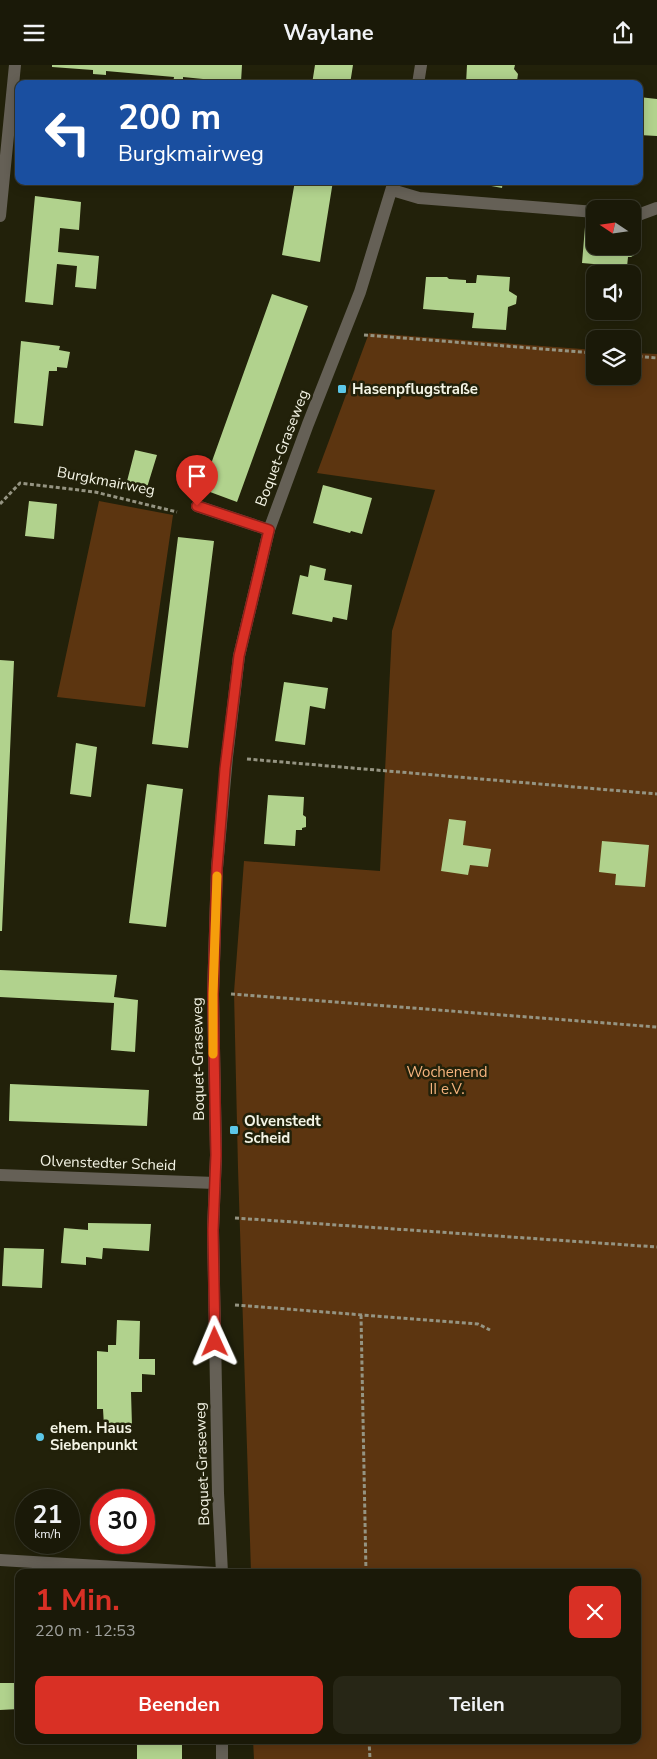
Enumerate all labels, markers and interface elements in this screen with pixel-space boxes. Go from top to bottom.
text: Waylane [283,18,374,48]
icon: menu [20,19,48,47]
icon: share [609,19,637,47]
text: 200 m [118,94,221,141]
icon: left [35,100,100,165]
text: Burgkmairweg [118,139,264,169]
north arrow [586,200,641,255]
map controls [586,200,641,385]
button: sound [586,265,641,320]
button: layers [586,330,641,385]
place label: Hasenpflugstraße [352,379,478,399]
marker: Hasenpflugstraße [336,383,348,395]
street label: Boquet-Graseweg [251,387,313,509]
pin [176,455,218,506]
street label: Burgkmairweg [55,462,157,500]
icon: arrive [183,462,211,490]
street label: Boquet-Graseweg [187,997,209,1121]
park label: Wochenend II e.V. [406,1062,488,1099]
place label: Olvenstedt Scheid [244,1111,321,1148]
marker: Olvenstedt Scheid [228,1124,240,1136]
street label: Olvenstedter Scheid [40,1151,176,1175]
position arrow [188,1315,240,1367]
street label: Boquet-Graseweg [190,1402,214,1526]
place label: ehem. Haus Siebenpunkt [50,1418,138,1455]
marker: ehem. Haus Siebenpunkt [34,1431,46,1443]
speed limit sign: 30 [90,1489,155,1554]
text: 21 [32,1498,63,1532]
text: km/h [34,1526,61,1542]
text: 1 Min. [35,1580,120,1621]
button: close [569,1586,621,1638]
text: 220 m · 12:53 [35,1620,136,1642]
button: Beenden [35,1676,323,1734]
button: Teilen [333,1676,621,1734]

